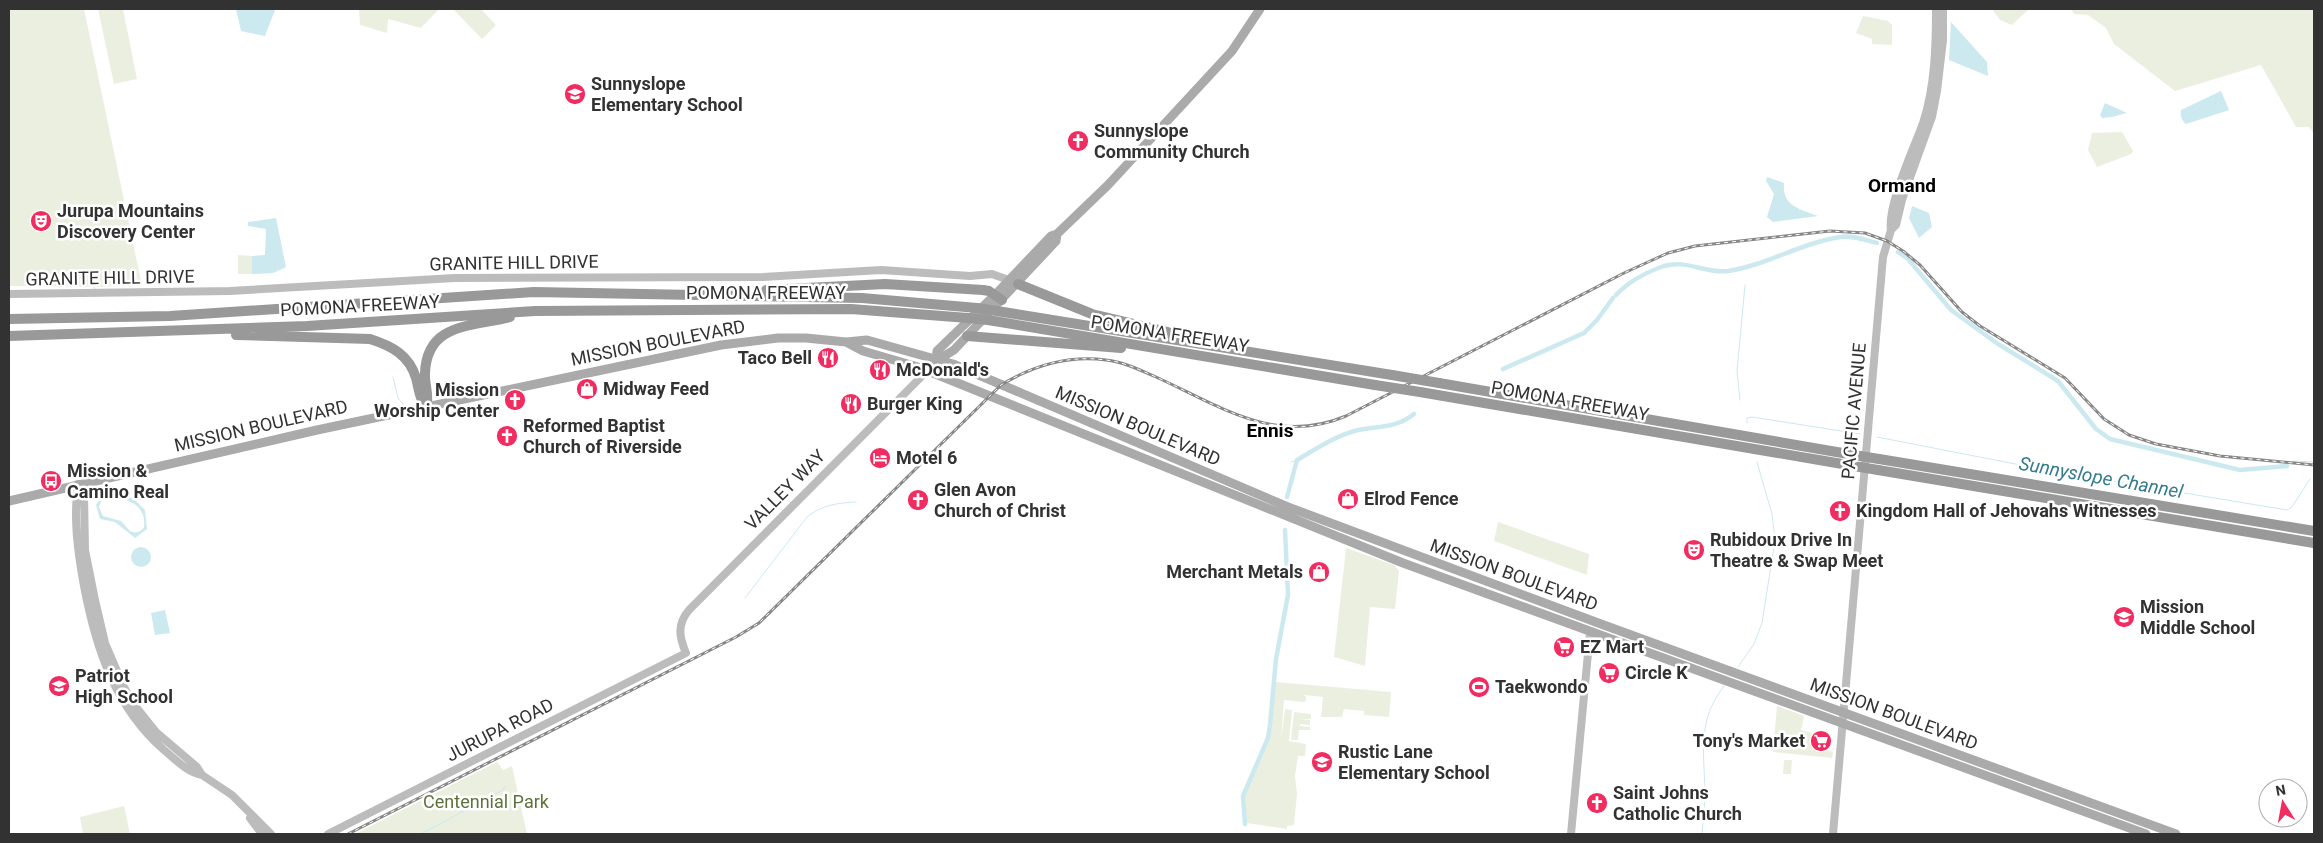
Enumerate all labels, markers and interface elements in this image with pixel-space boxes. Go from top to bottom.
place label: Sunnyslope Elementary School [591,73,743,115]
school or university icon: Sunnyslope Elementary School [563,82,587,106]
place label: Sunnyslope Community Church [1094,120,1250,162]
church icon: Sunnyslope Community Church [1066,129,1090,153]
district label: Ormand [1868,174,1936,197]
place label: Jurupa Mountains Discovery Center [57,200,204,242]
theatre icon: Jurupa Mountains Discovery Center [29,209,53,233]
street label: GRANITE HILL DRIVE [429,251,599,274]
street label: GRANITE HILL DRIVE [25,266,195,289]
street label: POMONA FREEWAY [686,282,846,303]
street label: POMONA FREEWAY [280,291,441,320]
street label: POMONA FREEWAY [1089,311,1251,356]
street label: MISSION BOULEVARD [569,315,747,370]
street label: PACIFIC AVENUE [1837,342,1870,480]
restaurant icon: Taco Bell [816,346,840,370]
place label: Taco Bell [738,347,812,368]
restaurant icon: McDonald's [868,358,892,382]
place label: McDonald's [896,359,989,380]
street label: POMONA FREEWAY [1490,376,1651,425]
shop icon: Midway Feed [575,377,599,401]
place label: Midway Feed [603,378,709,399]
place label: Mission Worship Center [374,379,499,421]
street label: MISSION BOULEVARD [1053,381,1224,470]
church icon: Mission Worship Center [503,388,527,412]
restaurant icon: Burger King [839,392,863,416]
place label: Burger King [867,393,963,414]
street label: MISSION BOULEVARD [172,395,350,456]
place label: Reformed Baptist Church of Riverside [523,415,682,457]
district label: Ennis [1247,419,1294,442]
church icon: Reformed Baptist Church of Riverside [495,424,519,448]
street label: VALLEY WAY [740,445,829,534]
hotel icon: Motel 6 [868,446,892,470]
place label: Motel 6 [896,447,957,468]
water label: Sunnyslope Channel [2017,452,2185,503]
place label: Mission & Camino Real [67,460,169,502]
bus stop icon: Mission & Camino Real [39,469,63,493]
place label: Glen Avon Church of Christ [934,479,1066,521]
shop icon: Elrod Fence [1336,487,1360,511]
church icon: Glen Avon Church of Christ [906,488,930,512]
place label: Elrod Fence [1364,488,1459,509]
church icon: Kingdom Hall of Jehovahs Witnesses [1828,499,1852,523]
place label: Kingdom Hall of Jehovahs Witnesses [1856,500,2157,521]
place label: Rubidoux Drive In Theatre & Swap Meet [1710,529,1883,571]
street label: MISSION BOULEVARD [1427,534,1601,615]
theatre icon: Rubidoux Drive In Theatre & Swap Meet [1682,538,1706,562]
shop icon: Merchant Metals [1307,560,1331,584]
place label: Merchant Metals [1166,561,1303,582]
place label: Mission Middle School [2140,596,2255,638]
school or university icon: Mission Middle School [2112,605,2136,629]
supermarket icon: EZ Mart [1552,635,1576,659]
place label: EZ Mart [1580,636,1644,657]
supermarket icon: Circle K [1597,661,1621,685]
place label: Circle K [1625,662,1688,683]
place label: Patriot High School [75,665,173,707]
street label: MISSION BOULEVARD [1807,673,1981,754]
school or university icon: Patriot High School [47,674,71,698]
sports icon: Taekwondo [1467,675,1491,699]
place label: Taekwondo [1495,676,1588,697]
street label: JURUPA ROAD [443,694,557,766]
supermarket icon: Tony's Market [1809,729,1833,753]
place label: Tony's Market [1693,730,1805,751]
place label: Rustic Lane Elementary School [1338,741,1490,783]
school or university icon: Rustic Lane Elementary School [1310,750,1334,774]
north arrow [2258,778,2308,828]
text: N [2274,781,2287,799]
place label: Saint Johns Catholic Church [1613,782,1742,824]
park label: Centennial Park [423,791,550,812]
church icon: Saint Johns Catholic Church [1585,791,1609,815]

